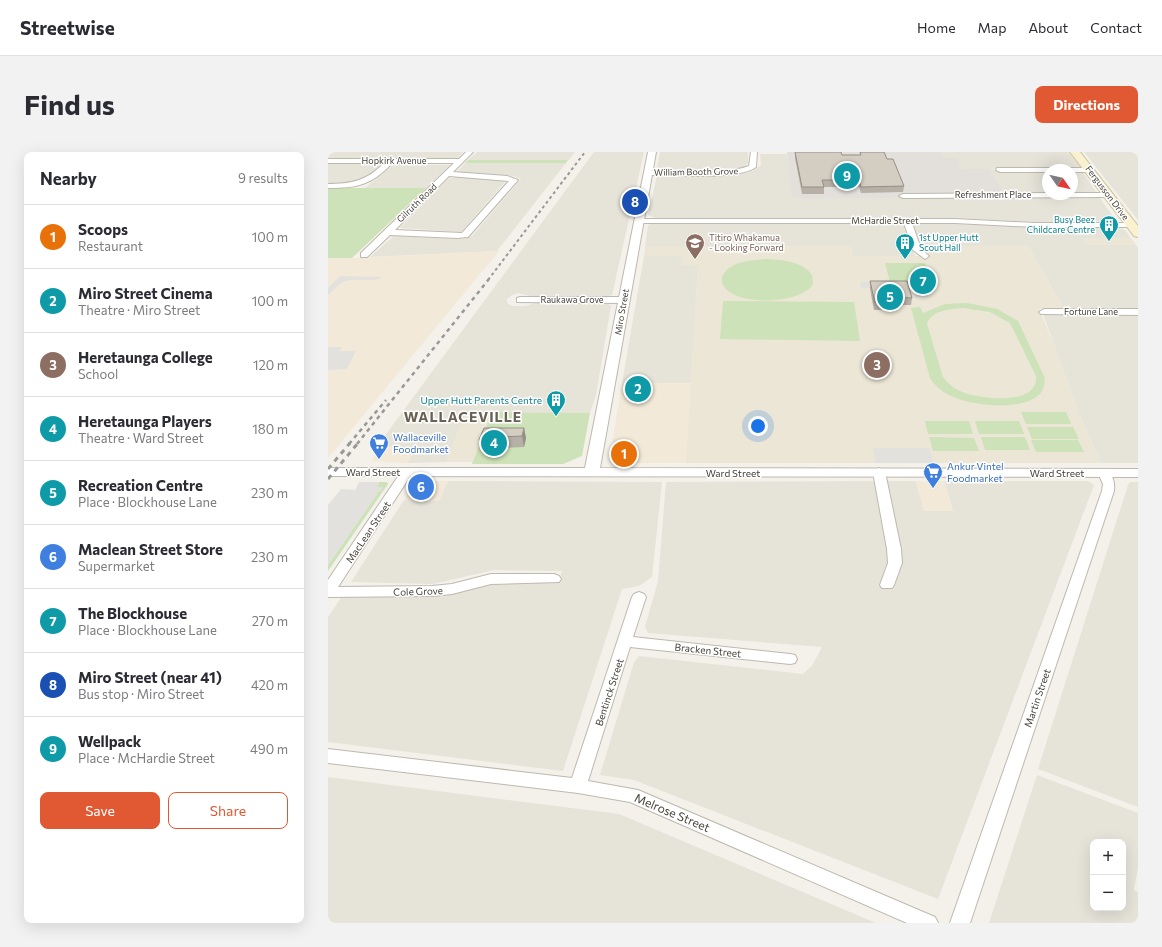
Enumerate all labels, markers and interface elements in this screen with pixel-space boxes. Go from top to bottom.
text: Streetwise [20,16,115,39]
text: Home [917,19,956,36]
text: Map [978,19,1006,36]
text: About [1028,19,1068,36]
text: Contact [1090,19,1142,36]
button: Directions [1035,86,1138,123]
text: Find us [24,87,115,121]
street label: Hopkirk Avenue [362,155,427,166]
pin: 9 [834,161,860,191]
street label: Fergusson Drive [1083,163,1132,222]
north arrow [1042,164,1078,200]
street label: William Booth Grove [654,165,738,178]
text: Nearby [40,168,97,189]
text: 9 results [238,170,288,186]
street label: Gilruth Road [394,181,439,224]
pin: 8 [622,187,648,217]
street label: Refreshment Place [955,189,1031,200]
place label: Busy Beez Childcare Centre [1027,214,1096,235]
building icon: Busy Beez Childcare Centre [1098,214,1120,242]
street label: McHardie Street [851,215,919,226]
text: Scoops [78,220,128,238]
text: 1 [50,229,56,245]
text: 100 m [252,229,288,245]
school or university icon: Titiro Whakamua - Looking Forward [684,232,706,260]
place label: Titiro Whakamua - Looking Forward [709,232,784,253]
building icon: 1st Upper Hutt Scout Hall [894,232,916,260]
place label: 1st Upper Hutt Scout Hall [919,232,979,253]
text: Restaurant [78,238,143,254]
pin: 7 [910,266,936,296]
pin: 5 [877,282,903,312]
text: Miro Street Cinema [78,284,213,302]
street label: Miro Street [612,288,631,336]
text: 2 [49,293,57,309]
text: 100 m [252,293,288,309]
street label: Raukawa Grove [540,294,604,305]
text: Theatre · Miro Street [78,302,200,318]
street label: Fortune Lane [1064,306,1118,317]
text: Heretaunga College [78,348,213,366]
pin: 3 [864,350,890,380]
text: 3 [49,357,57,373]
text: 120 m [253,357,288,373]
text: School [78,366,118,382]
pin: 2 [625,374,651,404]
building icon: Upper Hutt Parents Centre [545,389,567,417]
place label: Upper Hutt Parents Centre [421,394,542,406]
district label: WALLACEVILLE [404,408,522,425]
text: Heretaunga Players [78,412,212,430]
your location [748,416,768,436]
text: 4 [49,421,57,437]
text: 180 m [252,421,288,437]
pin: 4 [481,428,507,458]
text: Theatre · Ward Street [78,430,204,446]
place label: Wallaceville Foodmarket [393,431,449,455]
supermarket icon: Wallaceville Foodmarket [368,432,390,460]
pin: 1 [611,439,637,469]
place label: Ankur Vintel Foodmarket [947,460,1004,484]
supermarket icon: Ankur Vintel Foodmarket [922,461,944,489]
street label: Ward Street [346,466,400,478]
street label: Ward Street [706,467,760,479]
street label: Ward Street [1030,467,1084,479]
pin: 6 [408,472,434,502]
text: Recreation Centre [78,476,203,494]
text: 5 [49,485,57,501]
text: 230 m [251,485,288,501]
text: Place · Blockhouse Lane [78,494,217,510]
street label: MacLean Street [343,499,393,565]
text: Maclean Street Store [78,540,223,558]
text: 6 [49,549,57,565]
text: 230 m [251,549,288,565]
text: Supermarket [78,558,155,574]
street label: Cole Grove [393,584,443,598]
text: The Blockhouse [78,604,187,622]
text: 7 [49,613,57,629]
text: 270 m [252,613,288,629]
text: Place · Blockhouse Lane [78,622,217,638]
street label: Bracken Street [674,641,742,659]
street label: Bentinck Street [592,657,626,727]
street label: Martin Street [1021,667,1053,729]
text: Miro Street (near 41) [78,668,222,686]
text: 8 [49,677,57,693]
text: 420 m [251,677,288,693]
text: Bus stop · Miro Street [78,686,204,702]
text: Wellpack [78,732,141,750]
text: 9 [49,741,57,757]
text: 490 m [250,741,288,757]
text: Place · McHardie Street [78,750,215,766]
street label: Melrose Street [633,790,712,834]
button: Save [40,792,160,829]
button: Share [168,792,288,829]
map controls [1090,839,1126,911]
button: + [1090,839,1126,875]
button: − [1090,875,1126,911]

